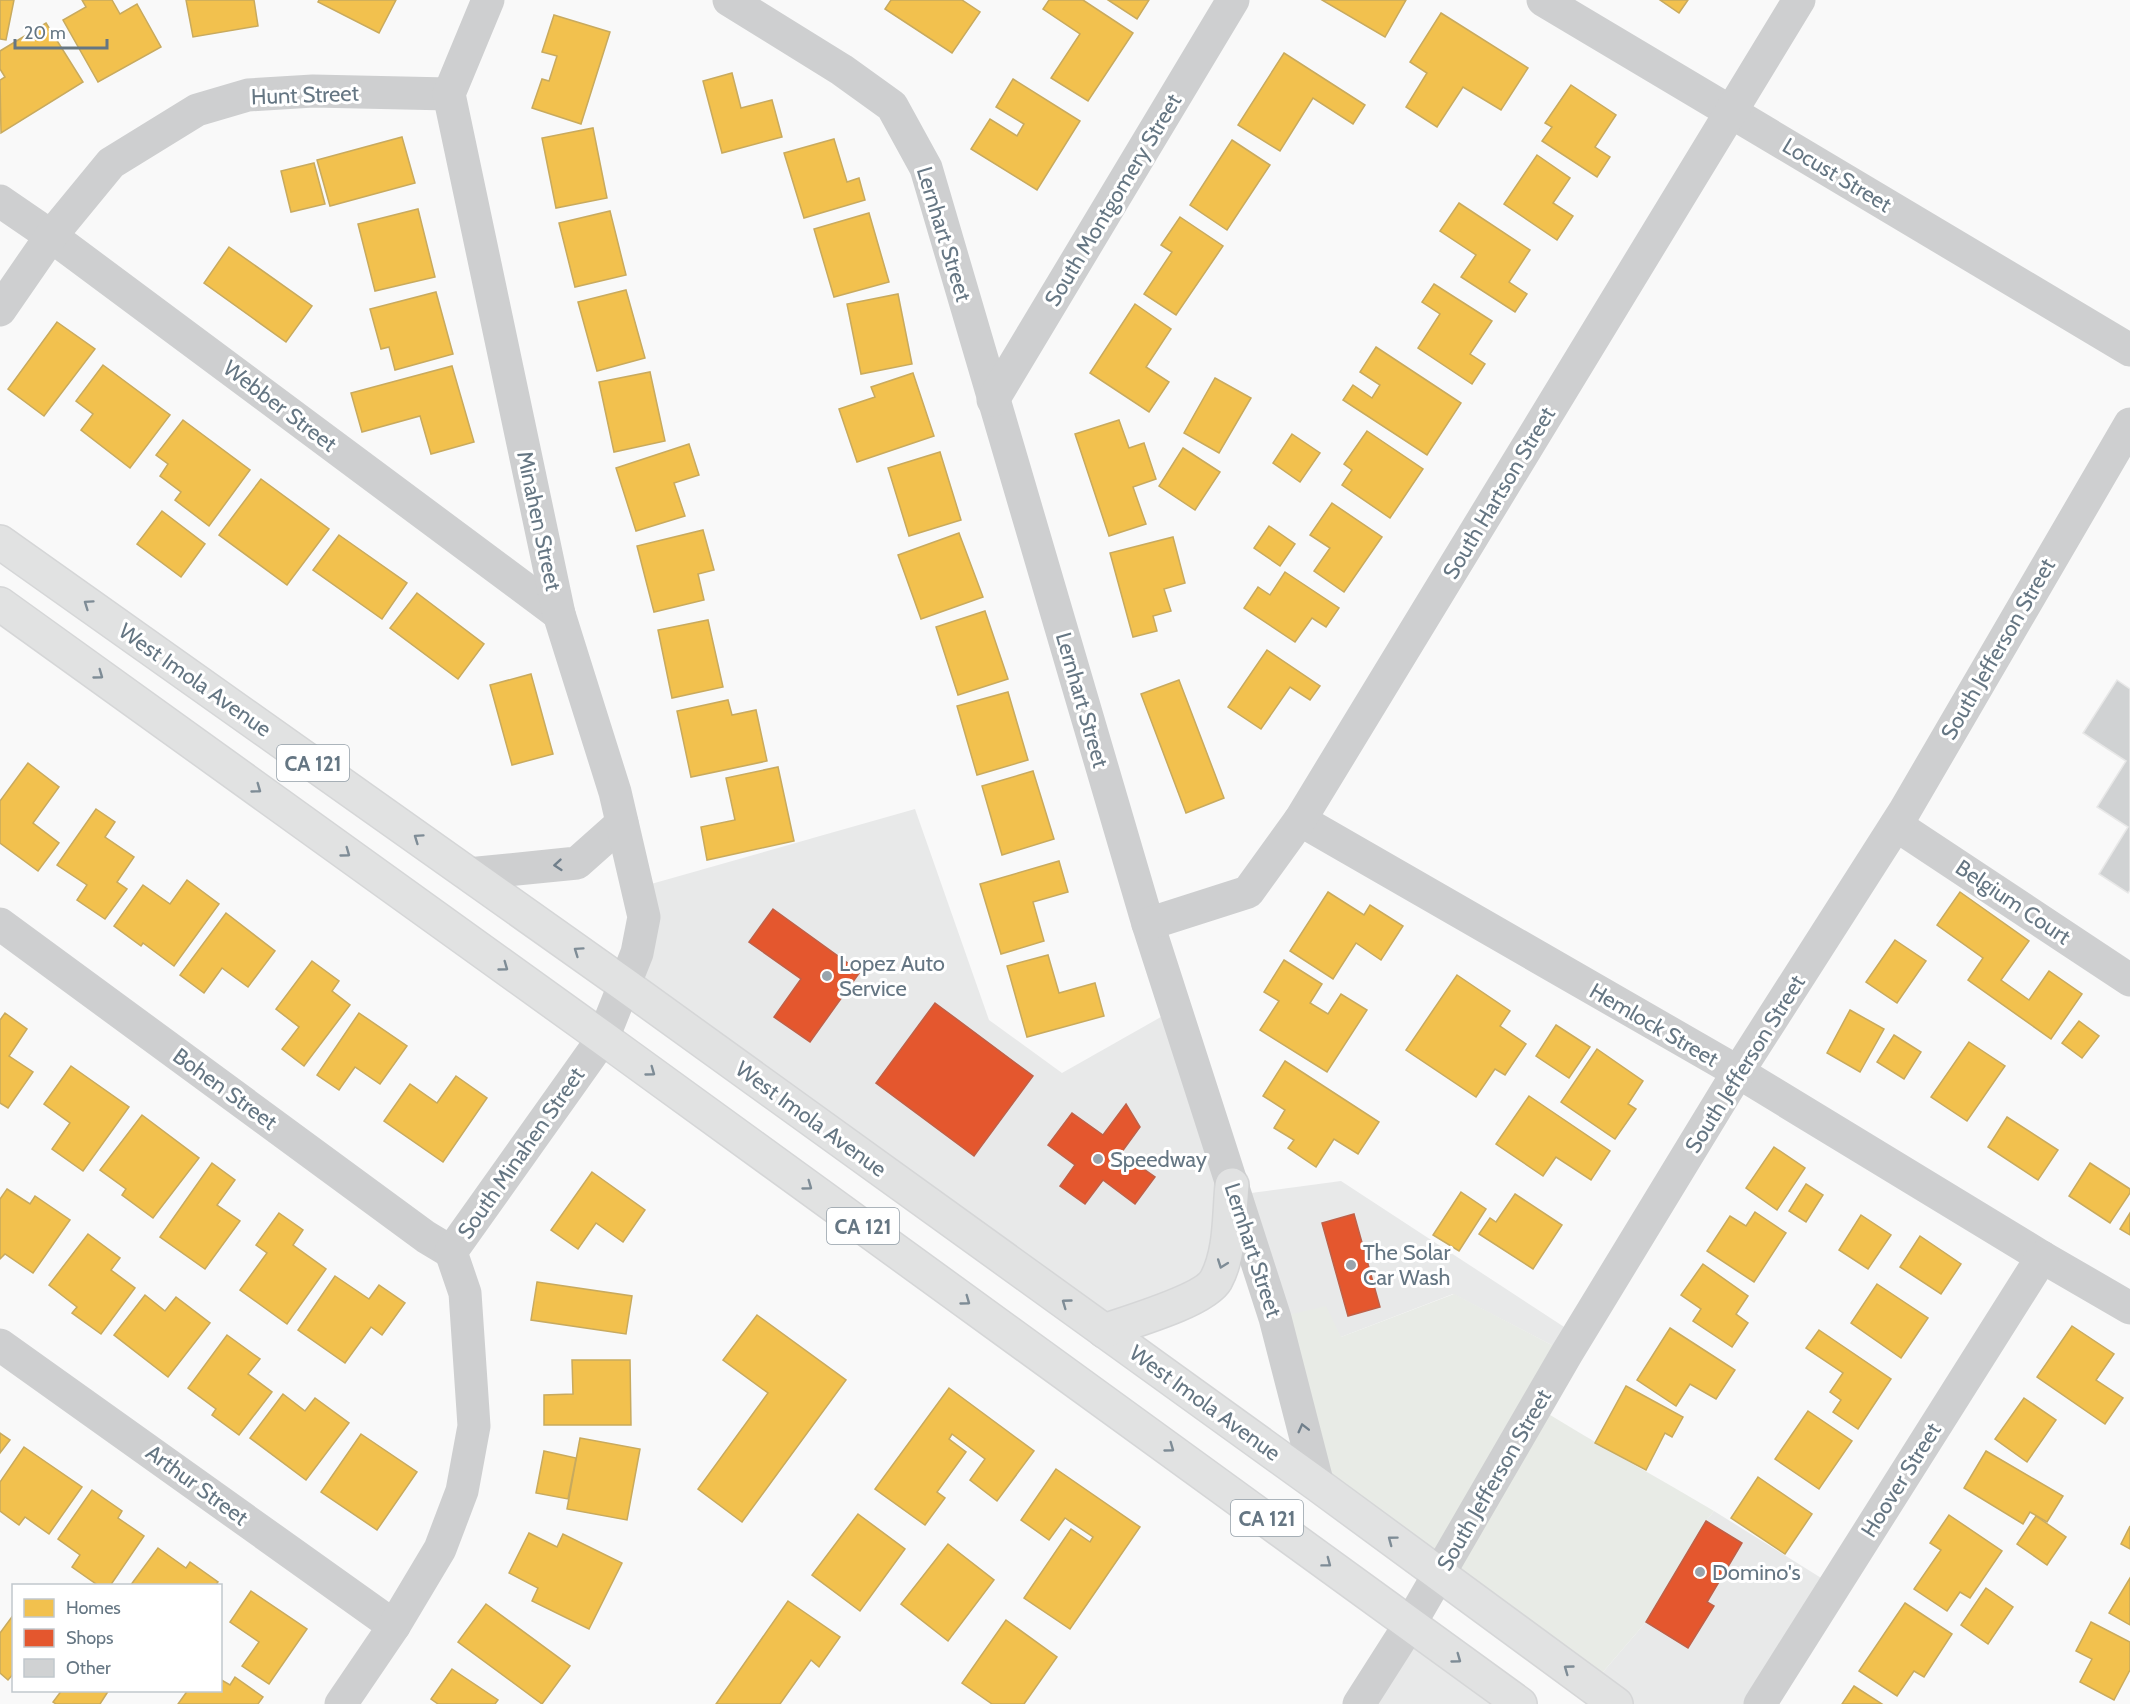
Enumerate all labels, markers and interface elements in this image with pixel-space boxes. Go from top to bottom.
scale bar [15,12,106,50]
text: 20 m [24,22,66,44]
street label: Hunt Street [251,80,360,110]
street label: South Montgomery Street [1039,88,1187,311]
street label: Locust Street [1778,132,1897,218]
street label: Lernhart Street [911,163,977,305]
street label: Webber Street [218,354,343,458]
street label: South Hartson Street [1437,402,1561,584]
street label: Minahen Street [511,449,567,594]
street label: South Jefferson Street [1935,553,2061,744]
one-way arrow [83,600,94,611]
street label: West Imola Avenue [114,617,276,743]
street label: Lernhart Street [1050,629,1114,771]
one-way arrow [92,668,103,679]
road number: CA 121 [277,745,349,781]
one-way arrow [251,782,262,793]
one-way arrow [414,834,425,845]
one-way arrow [339,846,350,857]
street label: Belgium Court [1950,854,2076,951]
one-way arrow [554,858,563,871]
one-way arrow [573,947,584,958]
place label: Lopez Auto Service [839,950,945,1002]
one-way arrow [498,959,509,970]
marker: Lopez Auto Service [820,969,834,983]
street label: South Jefferson Street [1679,969,1811,1158]
street label: Hemlock Street [1585,977,1724,1073]
street label: Bohen Street [168,1042,283,1136]
street label: West Imola Avenue [730,1055,892,1183]
street label: South Minahen Street [452,1062,591,1244]
one-way arrow [644,1065,655,1076]
place label: Speedway [1110,1146,1207,1173]
marker: Speedway [1091,1152,1105,1166]
one-way arrow [802,1179,813,1190]
street label: Lernhart Street [1219,1179,1288,1321]
road number: CA 121 [827,1208,899,1244]
place label: The Solar Car Wash [1363,1239,1451,1291]
one-way arrow [1217,1258,1229,1269]
marker: The Solar Car Wash [1344,1258,1358,1272]
one-way arrow [960,1294,971,1305]
one-way arrow [1061,1299,1072,1310]
street label: West Imola Avenue [1124,1339,1286,1467]
street label: South Jefferson Street [1431,1384,1557,1575]
street label: Hoover Street [1855,1417,1947,1542]
one-way arrow [1298,1423,1310,1434]
street label: Arthur Street [141,1439,254,1531]
one-way arrow [1163,1441,1174,1452]
road number: CA 121 [1231,1500,1303,1536]
one-way arrow [1387,1536,1398,1547]
one-way arrow [1321,1556,1332,1567]
place label: Domino's [1712,1559,1801,1586]
marker: Domino's [1693,1565,1707,1579]
legend [12,1584,222,1692]
text: Homes [66,1597,121,1619]
text: Shops [66,1627,114,1649]
one-way arrow [1451,1651,1462,1662]
text: Other [66,1657,111,1679]
one-way arrow [1564,1666,1575,1677]

